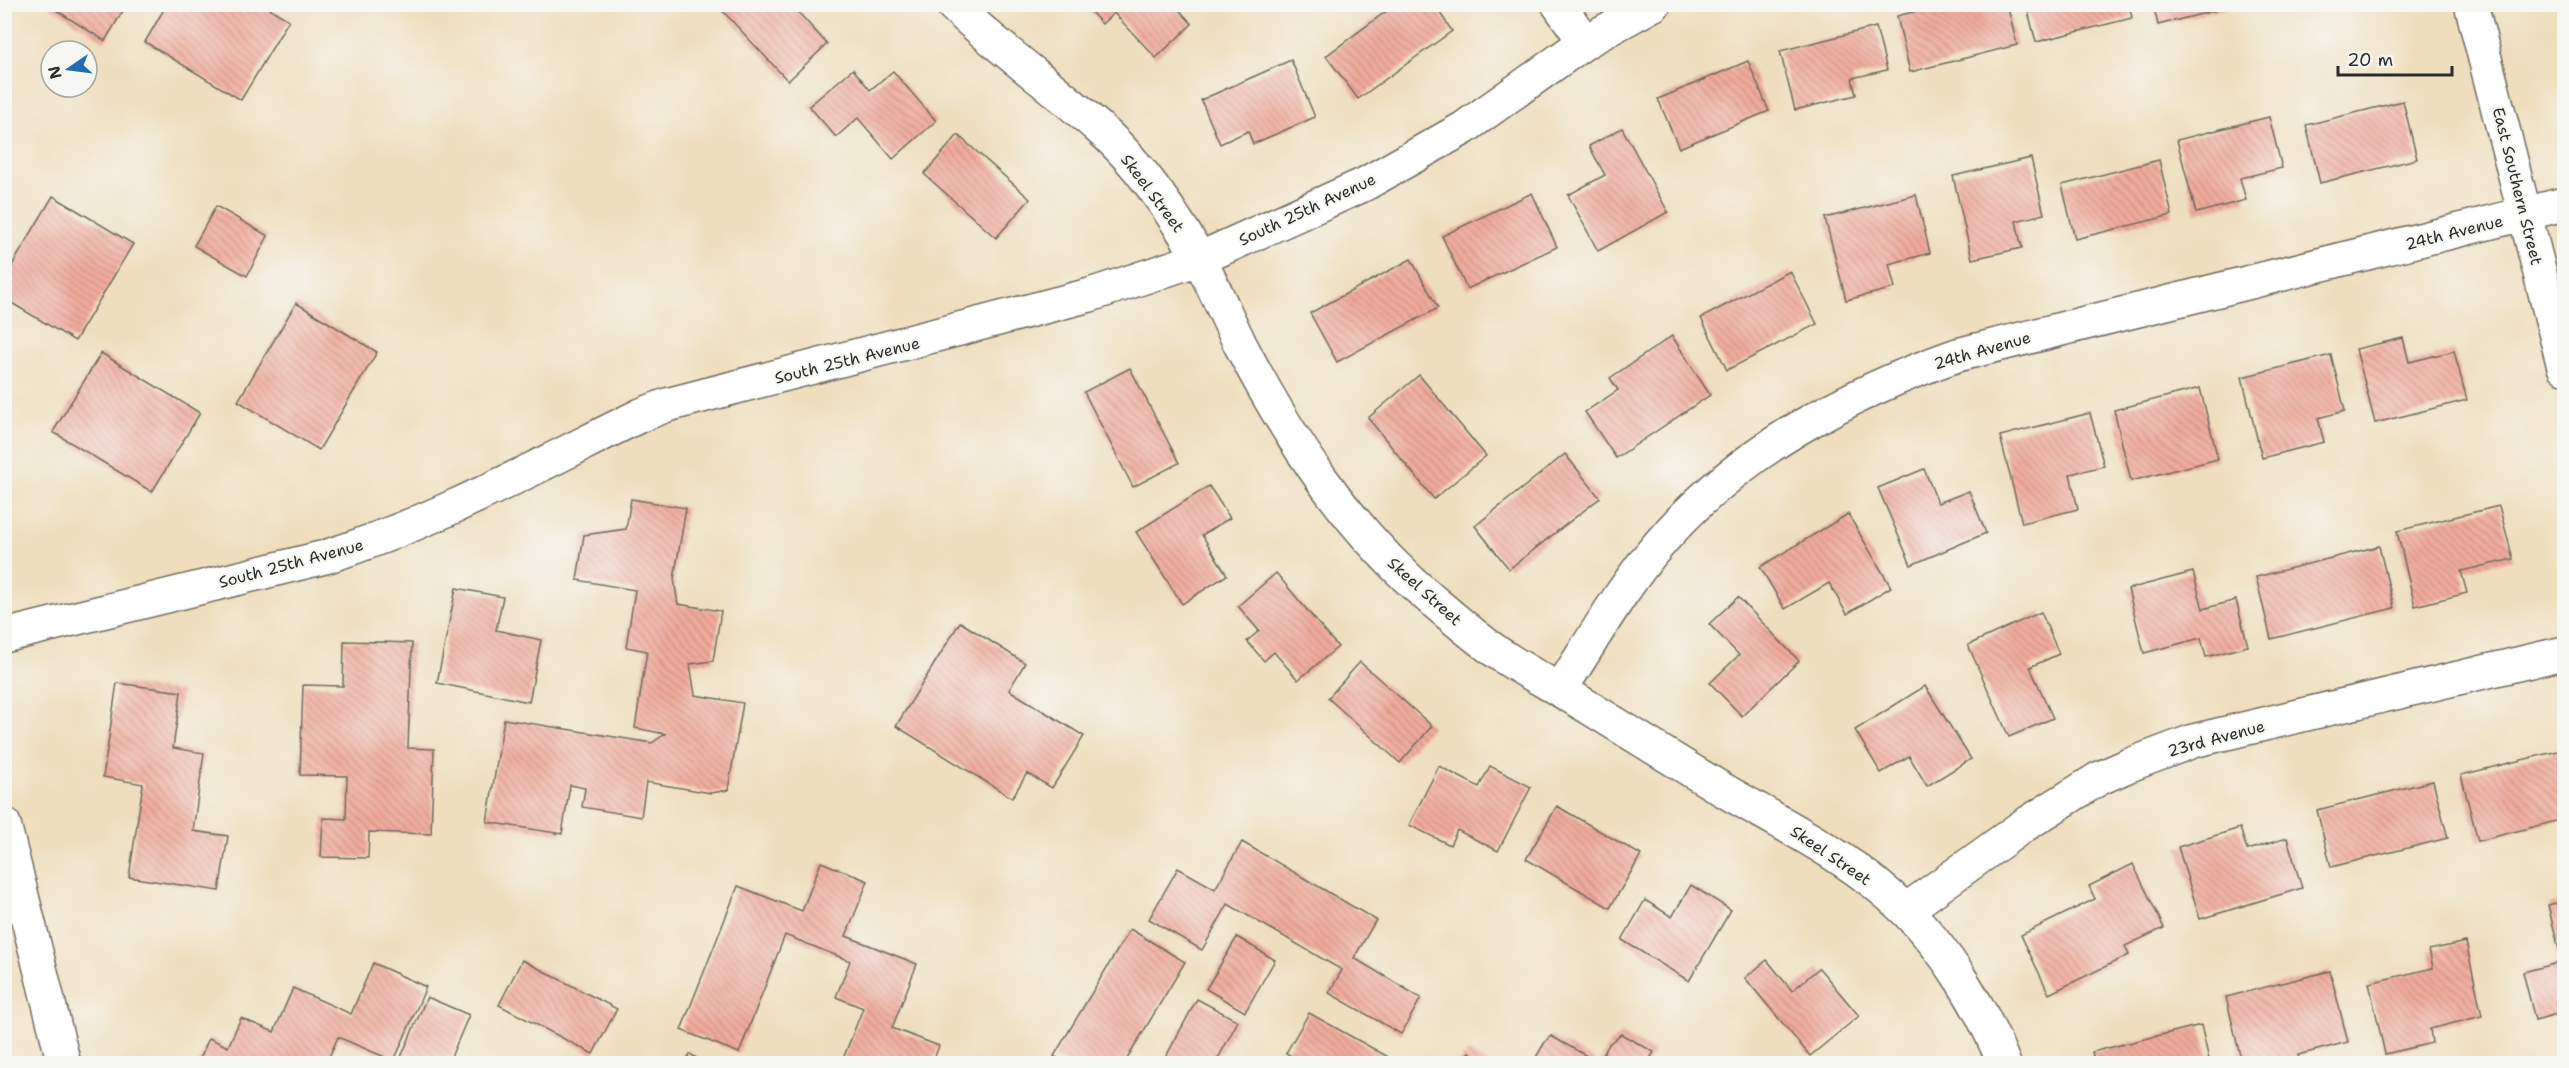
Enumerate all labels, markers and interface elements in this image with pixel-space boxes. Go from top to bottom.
north arrow [39,39,99,99]
scale bar [2338,39,2452,77]
text: 20 m [2347,48,2393,72]
text: N [43,64,67,81]
street label: East Southern Street [2488,105,2547,267]
street label: Skeel Street [1116,150,1189,237]
street label: South 25th Avenue [1235,168,1379,250]
street label: 24th Avenue [2403,210,2505,255]
street label: 24th Avenue [1931,327,2033,374]
street label: South 25th Avenue [772,332,922,389]
street label: South 25th Avenue [216,534,366,593]
street label: Skeel Street [1383,553,1466,630]
street label: 23rd Avenue [2165,715,2267,762]
street label: Skeel Street [1786,821,1875,890]

